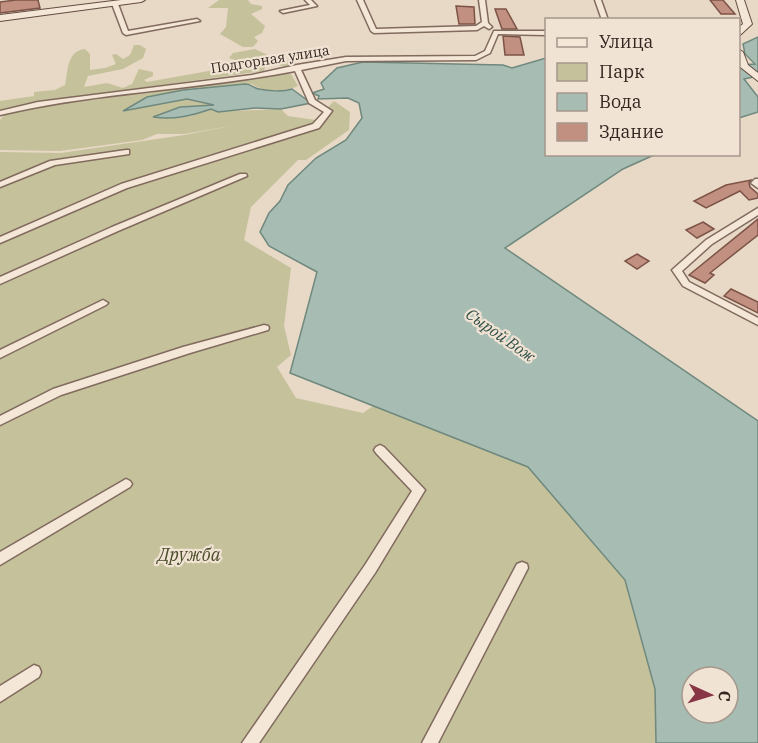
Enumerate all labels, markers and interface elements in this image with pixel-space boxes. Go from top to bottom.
legend [545,18,740,156]
text: Улица [599,30,654,53]
street label: Подгорная улица [209,41,331,77]
text: Парк [599,60,645,83]
text: Вода [599,90,642,113]
text: Здание [599,120,664,143]
water label: Сырой Вож [462,304,540,367]
park label: Дружба [155,543,221,566]
north arrow [680,665,740,725]
text: С [715,690,735,702]

